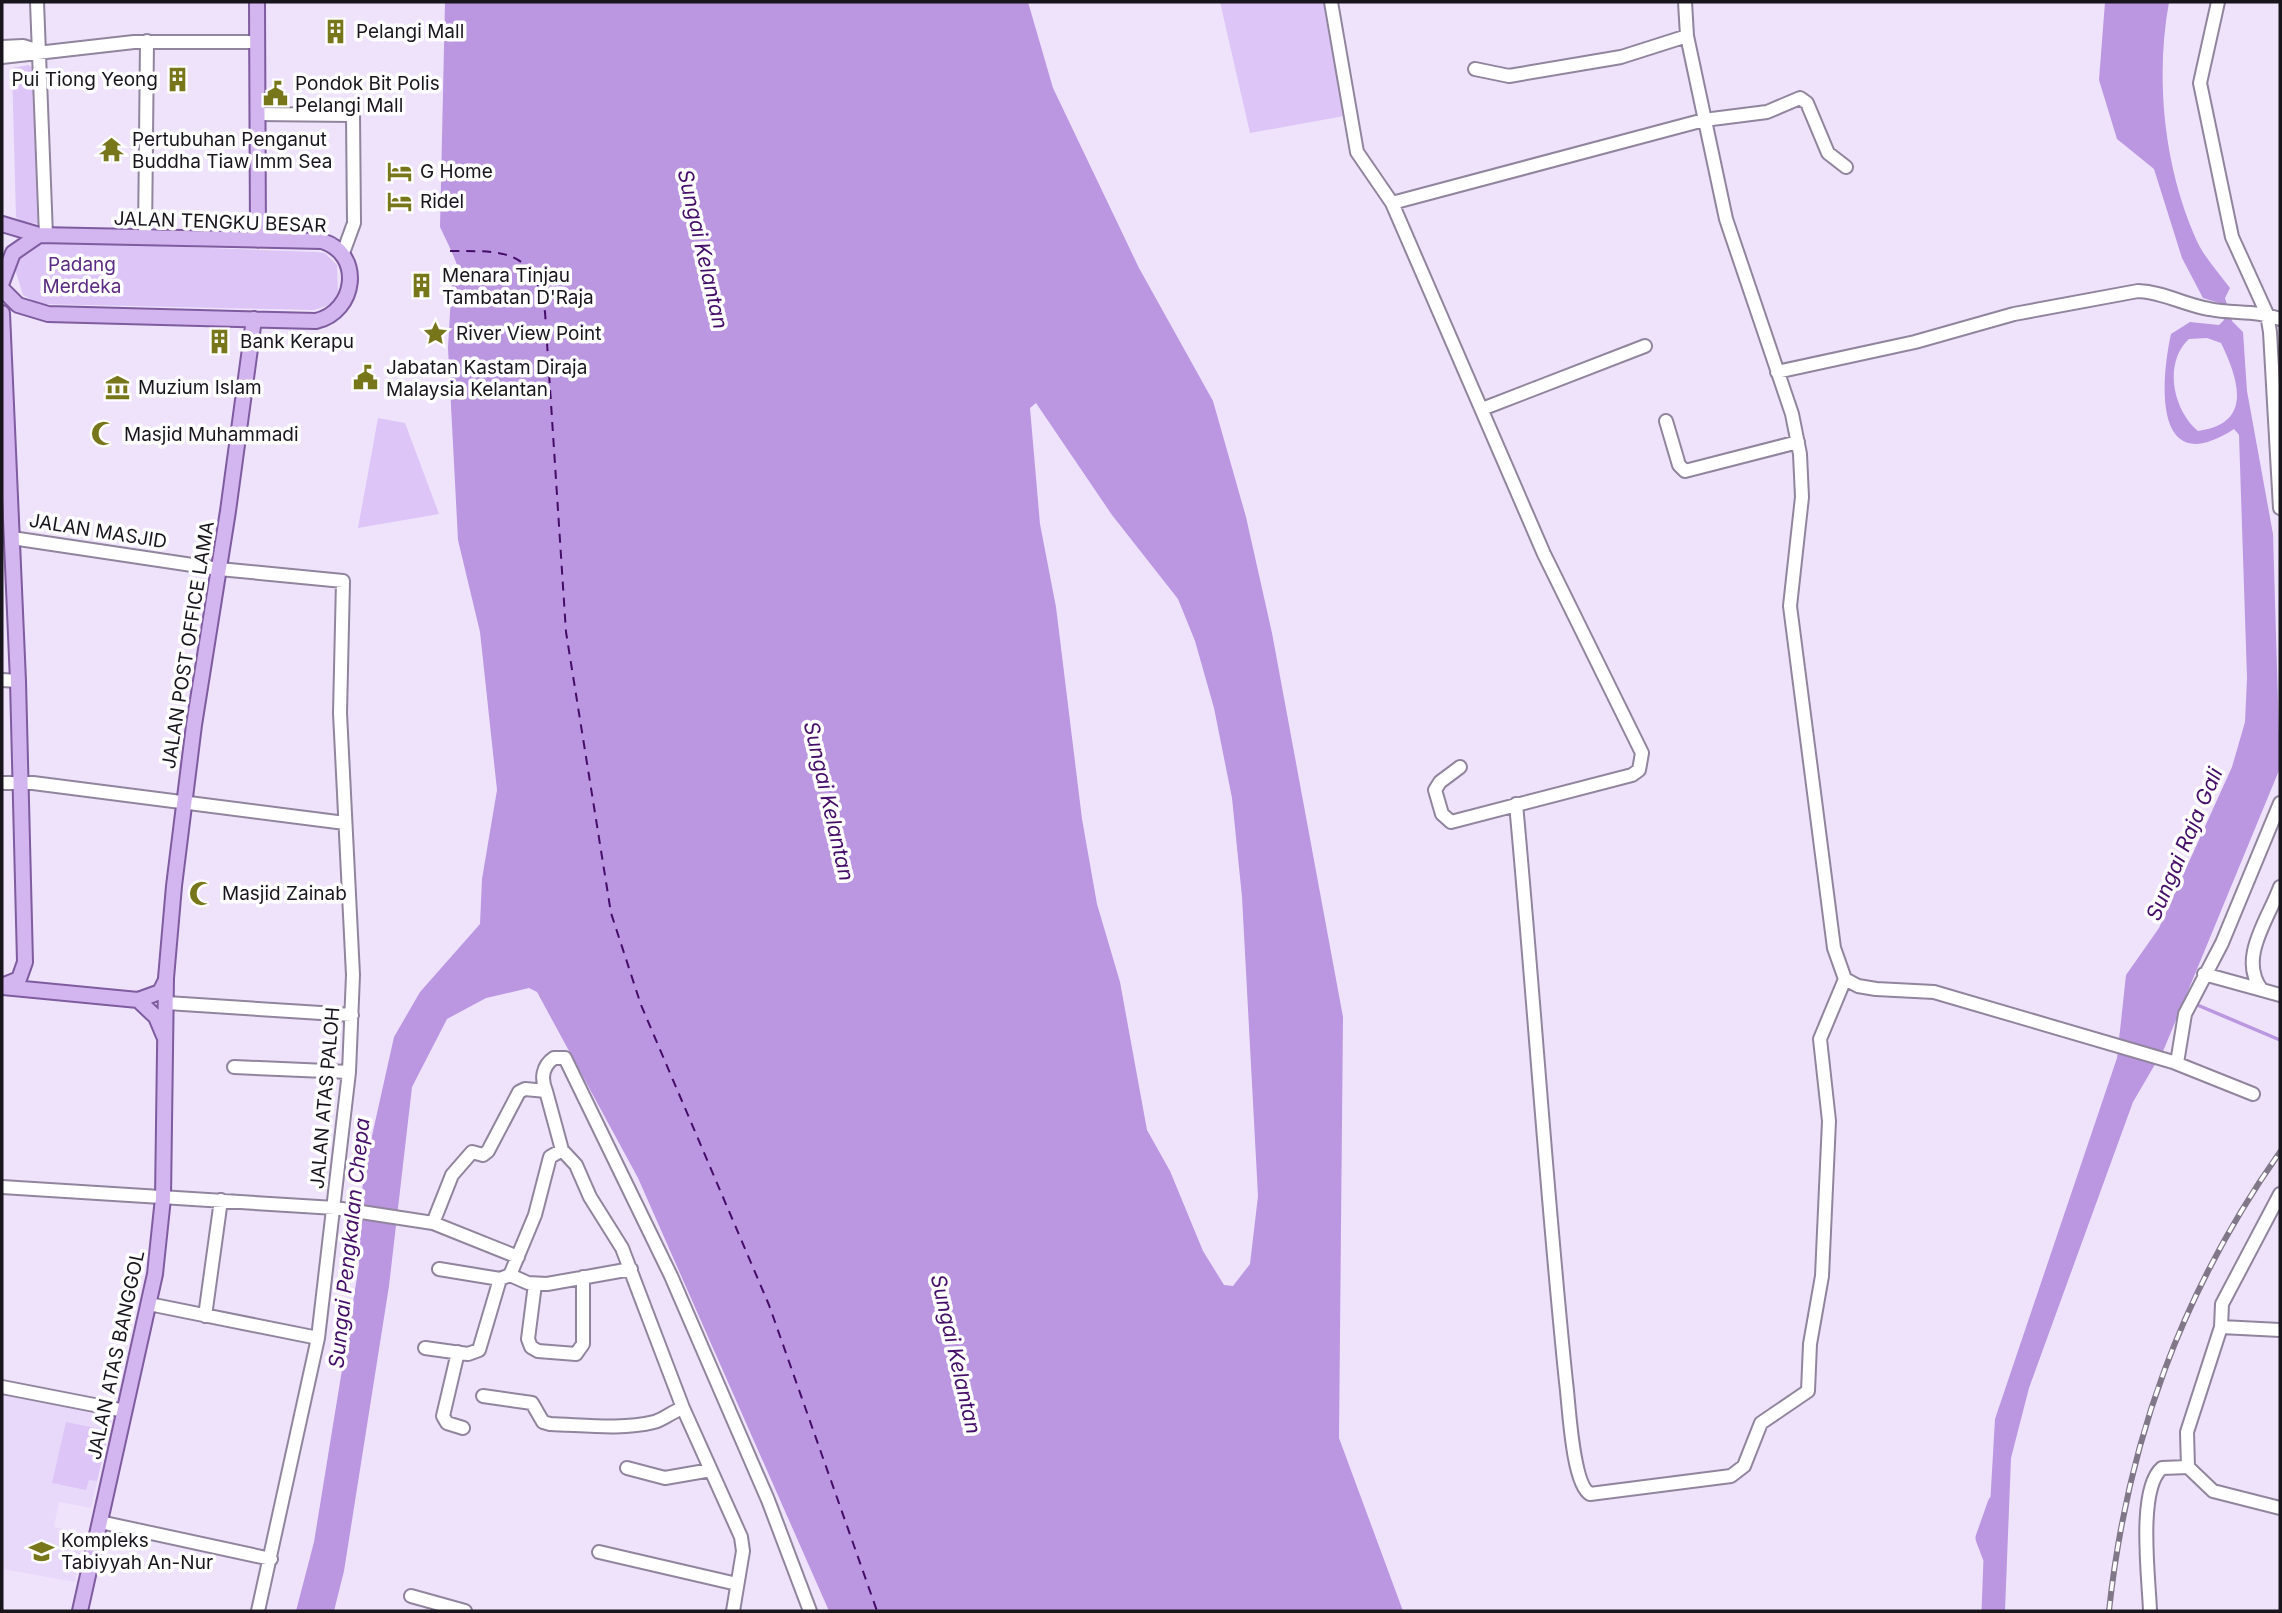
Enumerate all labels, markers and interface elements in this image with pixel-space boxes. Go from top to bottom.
building icon: Pelangi Mall [322,17,350,45]
place label: Pelangi Mall [356,20,464,43]
building icon: Pui Tiong Yeong [164,65,192,93]
place label: Pui Tiong Yeong [11,68,158,91]
place label: Pondok Bit Polis Pelangi Mall [295,72,440,117]
public building icon: Pondok Bit Polis Pelangi Mall [261,80,289,108]
place label: Pertubuhan Penganut Buddha Tiaw Imm Sea [132,128,332,173]
temple icon: Pertubuhan Penganut Buddha Tiaw Imm Sea [98,136,126,164]
hotel icon: G Home [386,157,414,185]
place label: G Home [420,160,493,183]
water label: Sungai Kelantan [673,167,733,331]
hotel icon: Ridel [386,187,414,215]
place label: Ridel [420,190,464,213]
street label: JALAN TENGKU BESAR [113,207,327,237]
park label: Padang Merdeka [43,253,121,298]
place label: Menara Tinjau Tambatan D'Raja [442,264,594,309]
building icon: Menara Tinjau Tambatan D'Raja [408,272,436,300]
place icon: River View Point [422,319,450,347]
place label: River View Point [456,322,602,345]
building icon: Bank Kerapu [206,327,234,355]
place label: Bank Kerapu [240,330,354,353]
place label: Jabatan Kastam Diraja Malaysia Kelantan [386,356,587,401]
public building icon: Jabatan Kastam Diraja Malaysia Kelantan [352,364,380,392]
museum icon: Muzium Islam [104,373,132,401]
place label: Muzium Islam [138,376,262,399]
mosque icon: Masjid Muhammadi [90,420,118,448]
place label: Masjid Muhammadi [124,423,299,446]
street label: JALAN MASJID [27,509,169,553]
street label: JALAN POST OFFICE LAMA [157,520,219,770]
water label: Sungai Kelantan [799,719,859,883]
water label: Sungai Raja Gali [2140,763,2228,924]
mosque icon: Masjid Zainab [188,879,216,907]
place label: Masjid Zainab [222,882,347,905]
street label: JALAN ATAS PALOH [306,1006,344,1190]
water label: Sungai Pengkalan Chepa [323,1116,375,1369]
street label: JALAN ATAS BANGGOL [83,1248,149,1462]
water label: Sungai Kelantan [926,1272,986,1436]
place label: Kompleks Tabiyyah An-Nur [61,1529,213,1574]
school or university icon: Kompleks Tabiyyah An-Nur [27,1537,55,1565]

